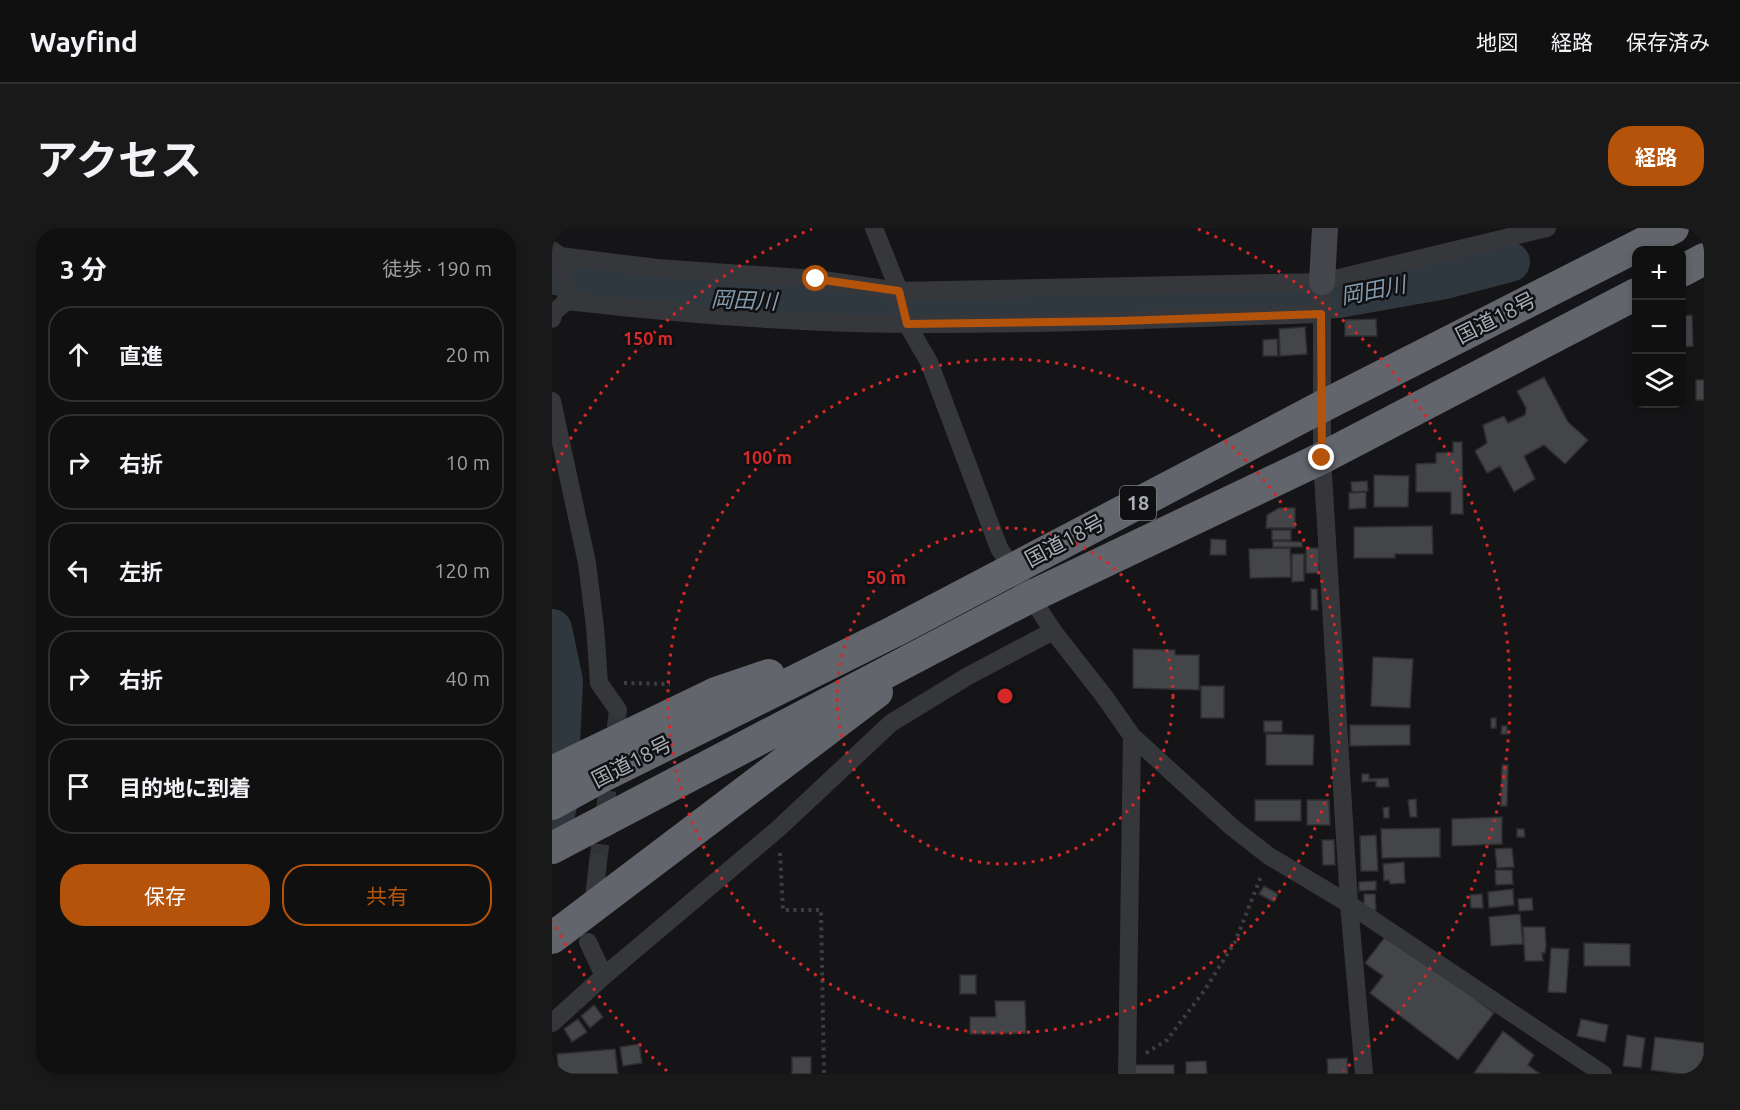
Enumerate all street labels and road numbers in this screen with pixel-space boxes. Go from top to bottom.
street label: 国道18号 [1451,287,1540,347]
road number: 18 [1120,486,1156,520]
street label: 国道18号 [1021,509,1108,571]
street label: 国道18号 [587,731,676,791]

